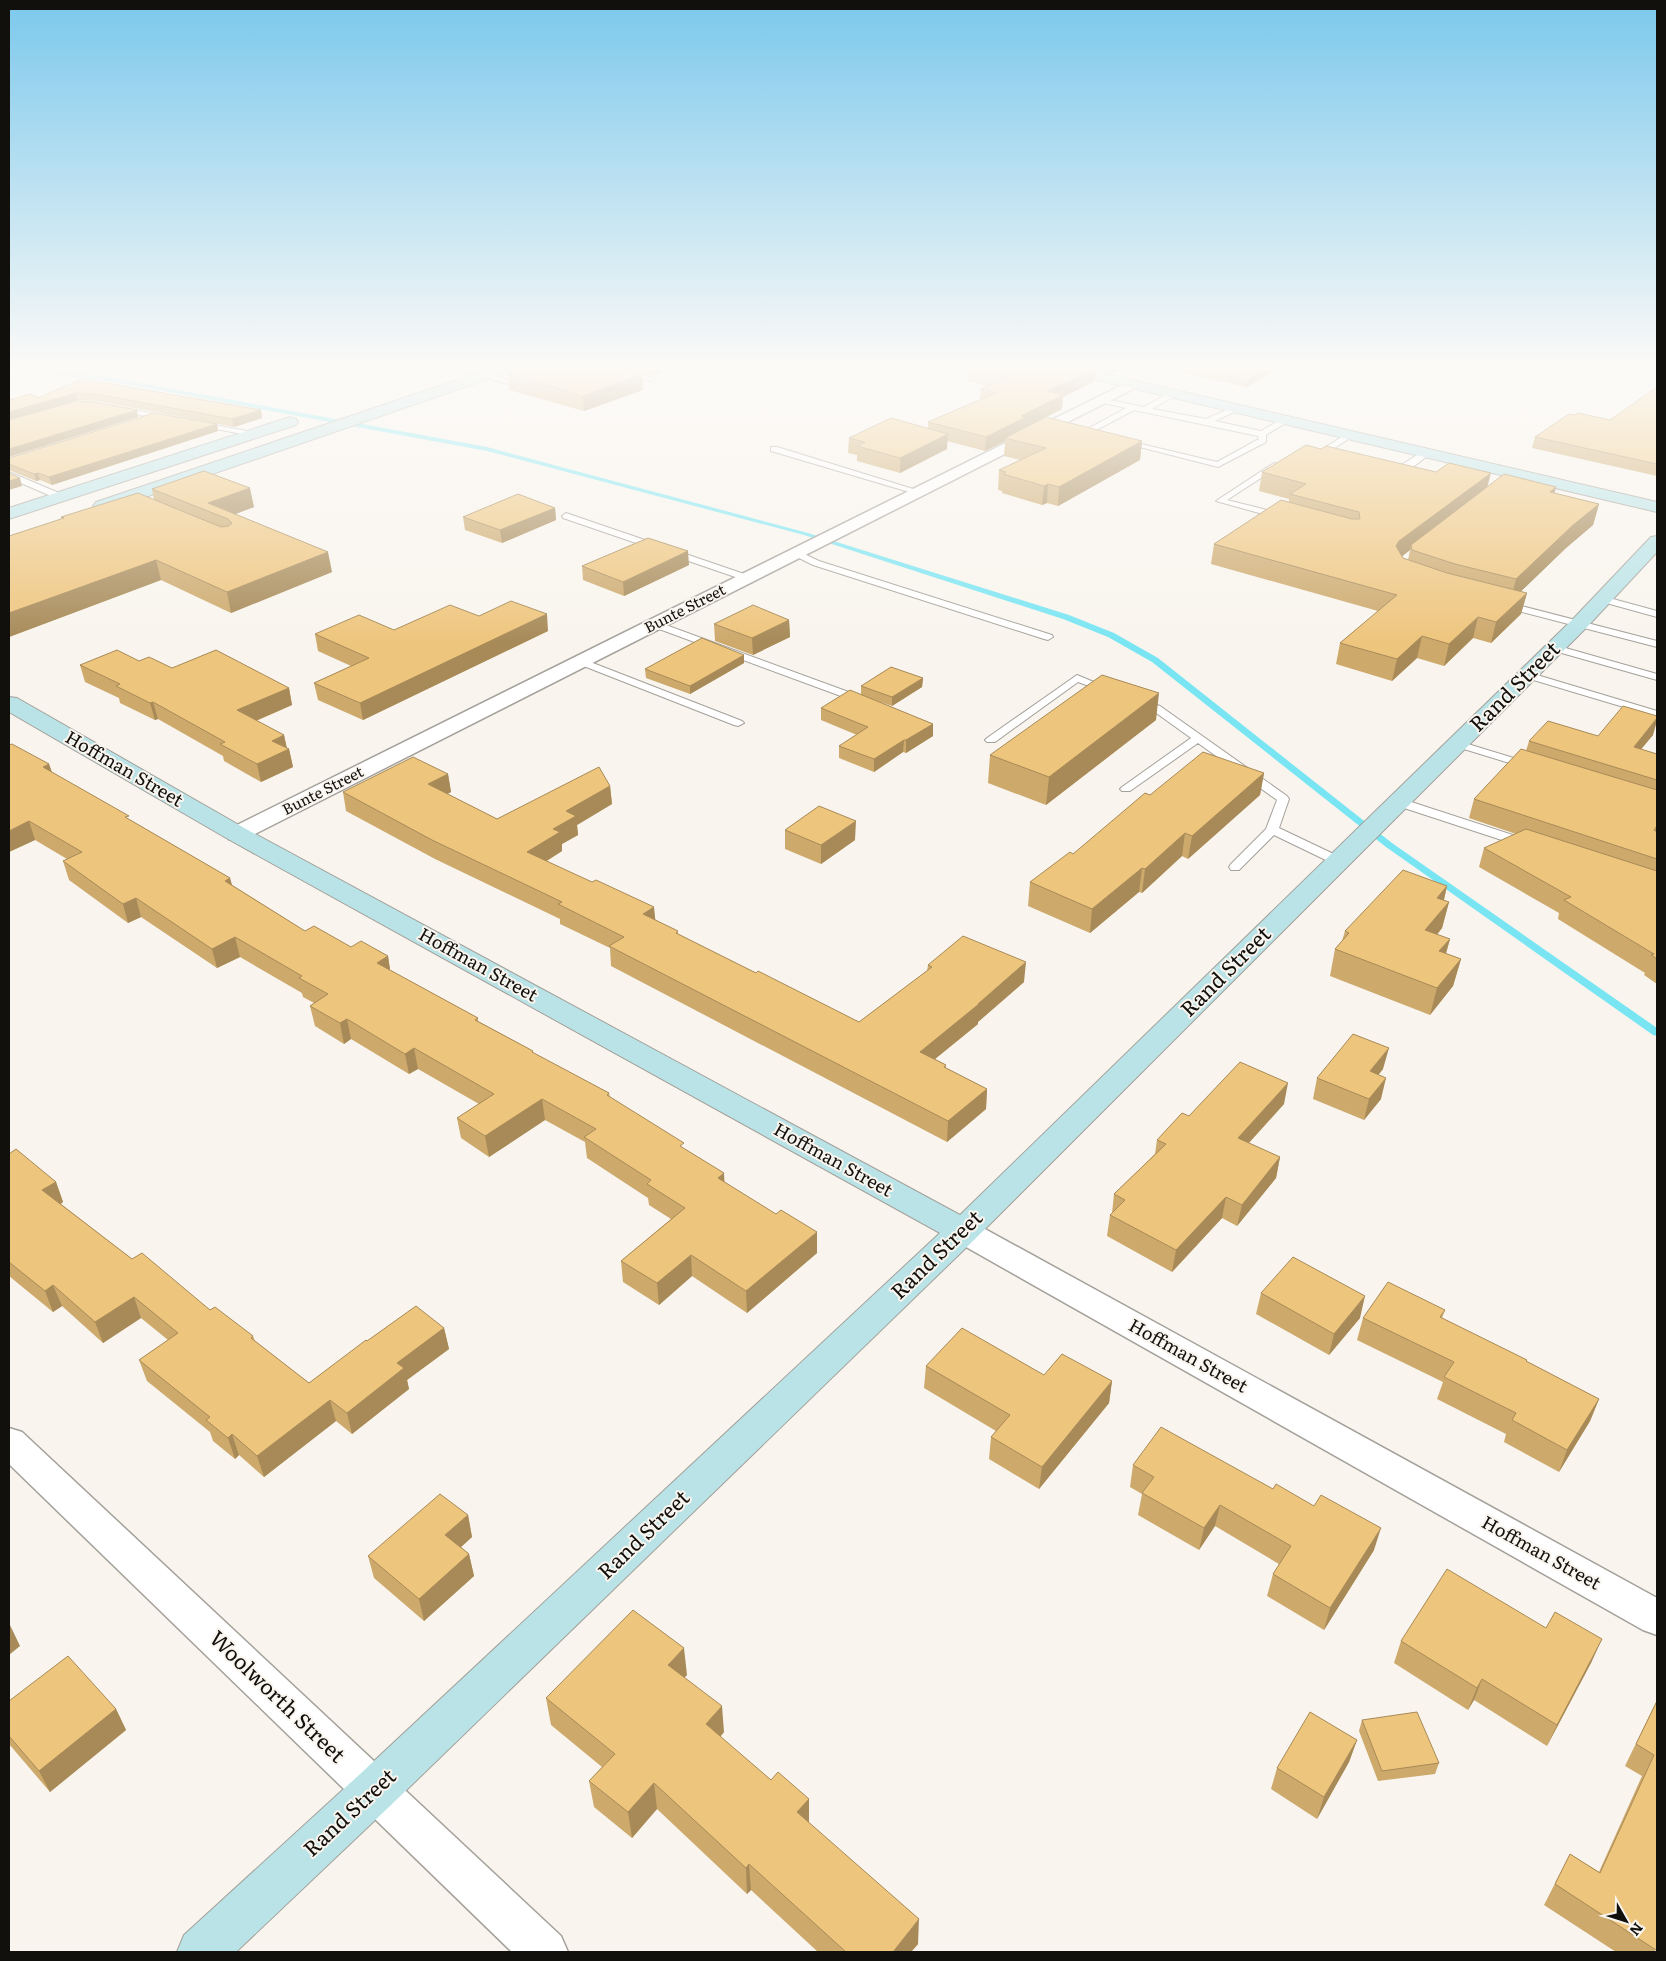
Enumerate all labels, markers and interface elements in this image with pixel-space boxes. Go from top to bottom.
street label: Bunte Street [640,577,729,638]
street label: Rand Street [1461,633,1566,738]
street label: Hoffman Street [61,723,189,813]
street label: Bunte Street [278,759,367,820]
street label: Rand Street [1172,918,1277,1023]
street label: Hoffman Street [414,920,544,1008]
street label: Hoffman Street [769,1115,899,1203]
street label: Rand Street [882,1201,988,1305]
street label: Hoffman Street [1124,1311,1254,1399]
street label: Rand Street [589,1481,695,1585]
street label: Hoffman Street [1477,1508,1607,1596]
street label: Woolworth Street [204,1622,354,1769]
street label: Rand Street [295,1760,402,1862]
north arrow [1601,1896,1651,1946]
text: N [1625,1919,1648,1941]

